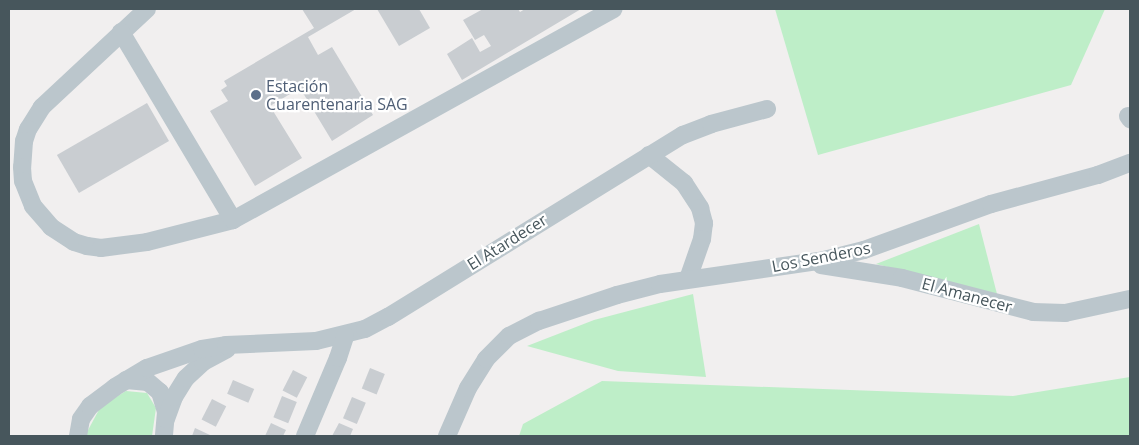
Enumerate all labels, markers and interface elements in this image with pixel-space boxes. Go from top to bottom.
place label: Estación Cuarentenaria SAG [266,76,408,114]
marker: Estación Cuarentenaria SAG [250,89,262,101]
street label: El Atardecer [464,210,550,274]
street label: Los Senderos [770,238,872,276]
street label: El Amanecer [920,274,1014,316]

